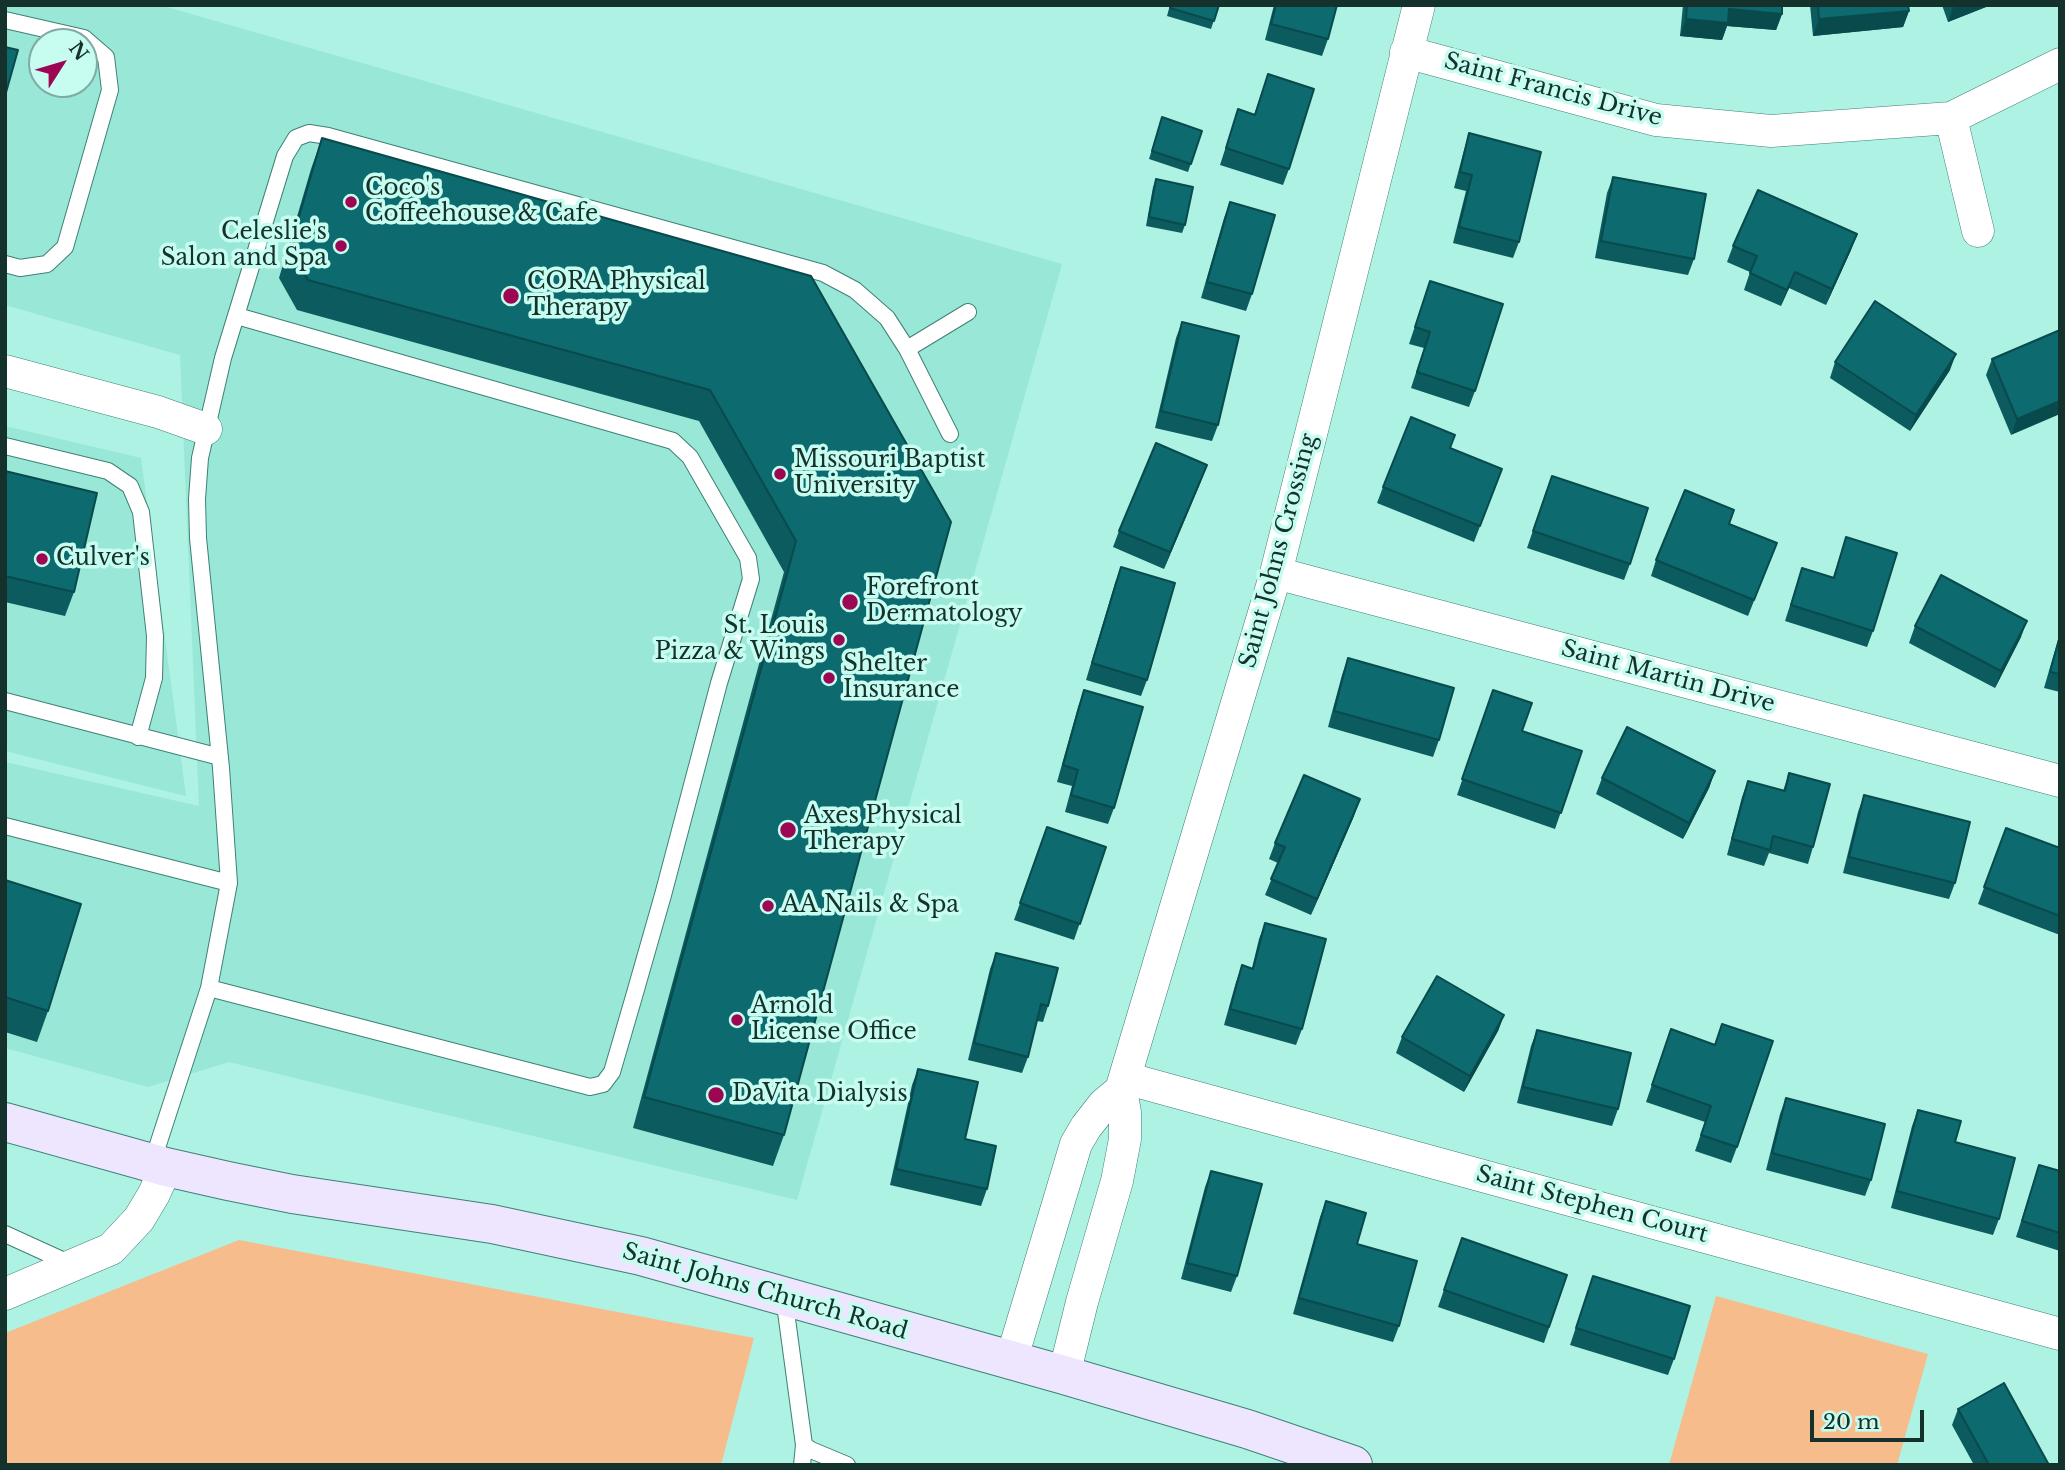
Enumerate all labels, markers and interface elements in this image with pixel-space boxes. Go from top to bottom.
north arrow [28,28,98,98]
text: N [64,37,93,65]
street label: Saint Francis Drive [1441,48,1665,132]
place label: Coco's Coffeehouse & Cafe [365,175,598,229]
marker: Coco's Coffeehouse & Cafe [343,194,359,210]
place label: Celeslie's Salon and Spa [161,219,327,273]
marker: Celeslie's Salon and Spa [333,238,349,254]
place label: CORA Physical Therapy [527,269,706,323]
marker: CORA Physical Therapy [501,286,521,306]
street label: Saint Johns Crossing [1234,431,1324,671]
place label: Missouri Baptist University [794,447,985,501]
marker: Missouri Baptist University [772,466,788,482]
place label: Culver's [56,545,150,573]
marker: Culver's [34,551,50,567]
place label: Forefront Dermatology [866,575,1023,629]
marker: Forefront Dermatology [840,592,860,612]
place label: St. Louis Pizza & Wings [655,613,825,667]
marker: St. Louis Pizza & Wings [831,632,847,648]
street label: Saint Martin Drive [1558,635,1778,719]
place label: Shelter Insurance [843,651,959,705]
marker: Shelter Insurance [821,670,837,686]
place label: Axes Physical Therapy [804,803,962,857]
marker: Axes Physical Therapy [778,820,798,840]
place label: AA Nails & Spa [782,892,959,920]
marker: AA Nails & Spa [760,898,776,914]
place label: Arnold License Office [751,993,917,1047]
marker: Arnold License Office [729,1012,745,1028]
place label: DaVita Dialysis [732,1081,908,1109]
marker: DaVita Dialysis [706,1085,726,1105]
street label: Saint Stephen Court [1473,1161,1711,1249]
street label: Saint Johns Church Road [619,1238,911,1346]
scale bar [1813,1396,1927,1440]
text: 20 m [1823,1409,1880,1435]

